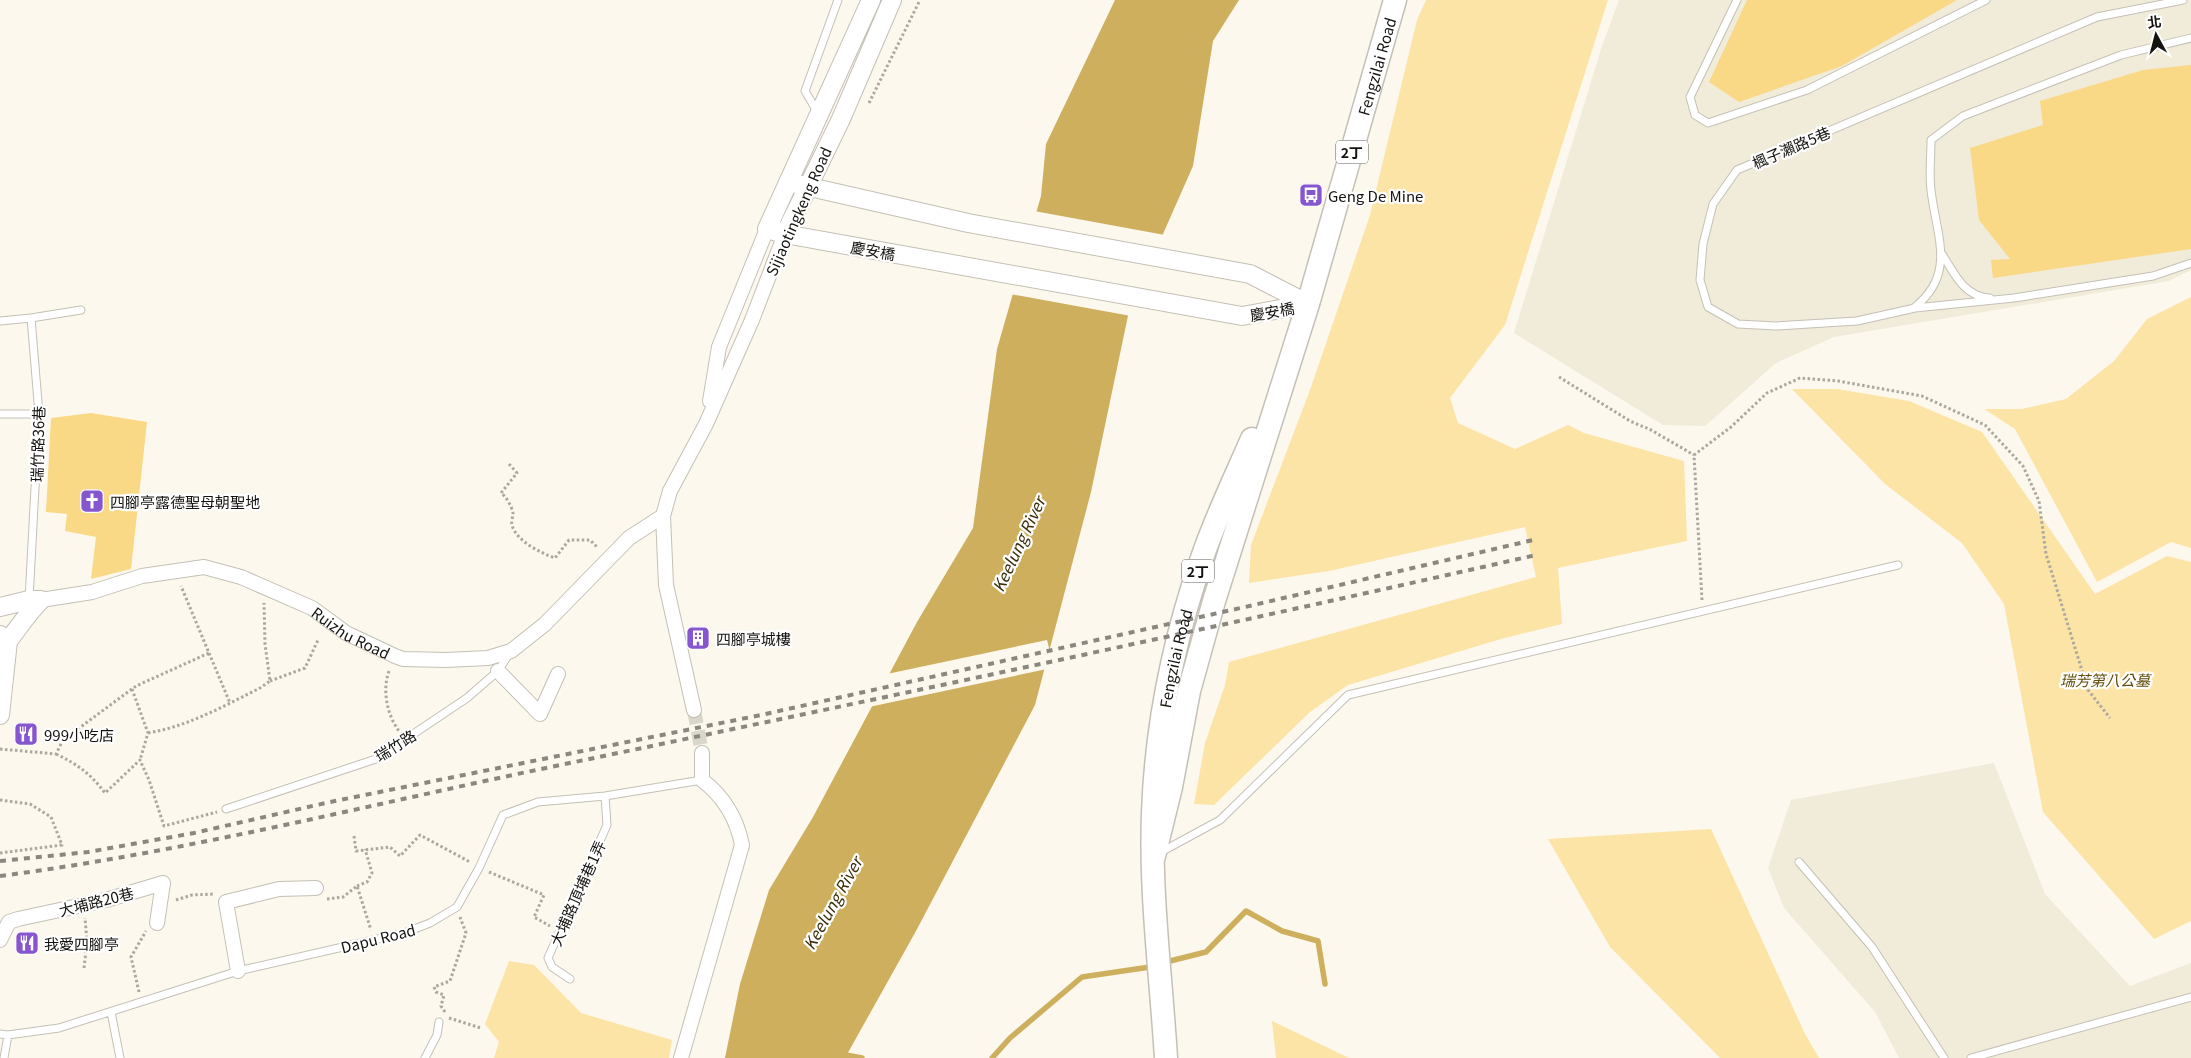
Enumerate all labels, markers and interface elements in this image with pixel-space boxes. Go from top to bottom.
north arrow [2131,10,2181,60]
text: 北 [2146,10,2162,32]
street label: Fengzilai Road [1352,15,1400,118]
street label: 楓子瀨路5巷 [1749,121,1833,173]
road number: 2丁 [1336,140,1368,163]
street label: Sijiaotingkeng Road [760,143,836,279]
bus stop icon: Geng De Mine [1298,182,1324,208]
place label: Geng De Mine [1328,185,1423,206]
street label: 慶安橋 [849,236,897,264]
street label: 慶安橋 [1248,297,1296,325]
street label: 瑞竹路36巷 [25,405,49,483]
church icon: 四腳亭露德聖母朝聖地 [79,488,105,514]
water label: Keelung River [985,490,1052,595]
place label: 四腳亭露德聖母朝聖地 [110,491,260,512]
road number: 2丁 [1182,560,1214,582]
street label: Ruizhu Road [308,601,394,663]
street label: Fengzilai Road [1153,606,1196,709]
building icon: 四腳亭城樓 [685,625,711,651]
place label: 四腳亭城樓 [716,628,791,649]
park label: 瑞芳第八公墓 [2060,669,2153,690]
restaurant icon: 999小吃店 [13,721,39,747]
place label: 999小吃店 [44,724,114,745]
street label: 瑞竹路 [370,724,420,766]
street label: 大埔路頂埔巷1弄 [544,837,610,949]
water label: Keelung River [797,850,869,954]
street label: 大埔路20巷 [56,882,136,920]
street label: Dapu Road [338,919,418,957]
restaurant icon: 我愛四腳亭 [14,930,40,956]
place label: 我愛四腳亭 [44,933,119,954]

